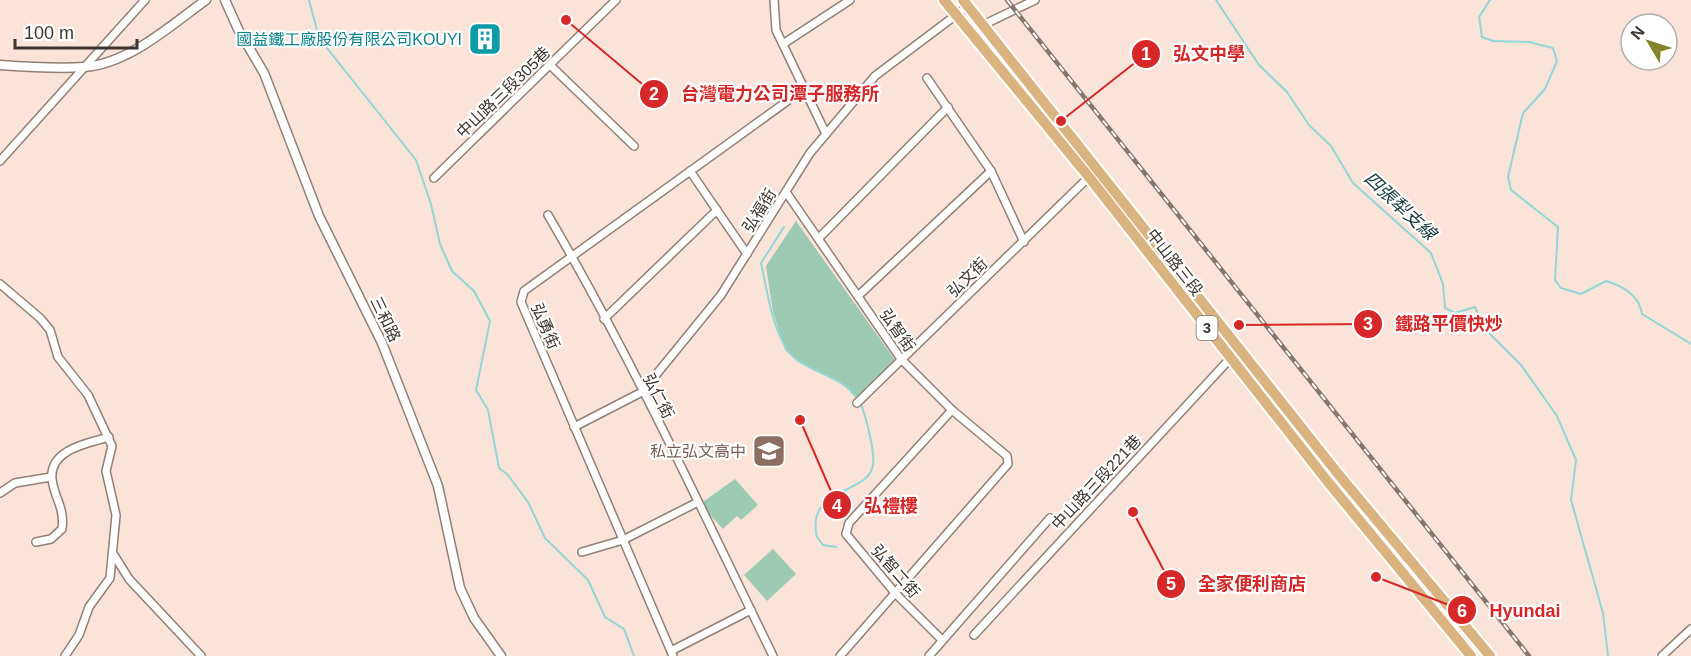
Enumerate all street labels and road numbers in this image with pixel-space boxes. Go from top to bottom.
street label: 中山路三段305巷 [453,44,553,141]
street label: 弘福街 [739,185,779,235]
street label: 中山路三段 [1143,226,1206,299]
street label: 弘文街 [944,255,991,300]
street label: 三和路 [367,294,404,345]
street label: 弘勇街 [528,301,563,352]
street label: 弘智街 [877,306,918,355]
road number: 3 [1196,316,1218,340]
street label: 弘仁街 [640,371,677,421]
street label: 中山路三段221巷 [1048,432,1144,533]
street label: 弘智二街 [868,542,923,601]

